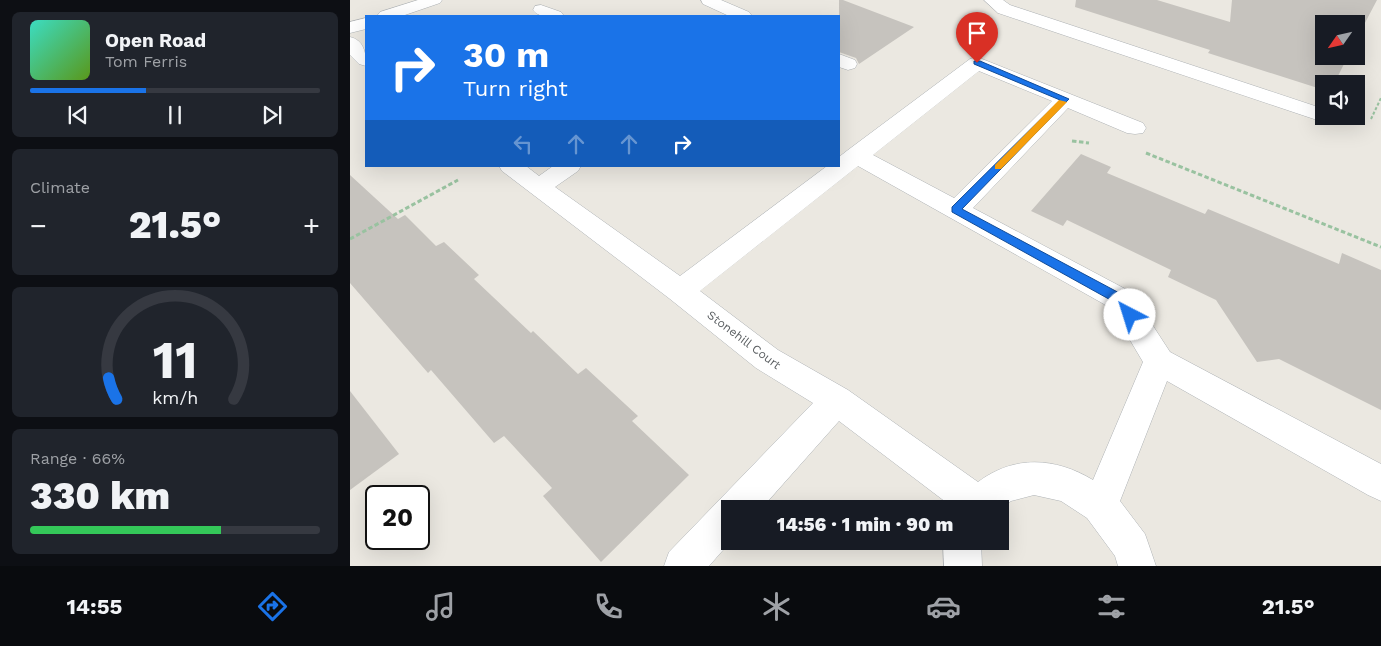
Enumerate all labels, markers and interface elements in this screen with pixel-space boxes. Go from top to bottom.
pin [956,12,998,63]
north arrow [1315,15,1365,65]
map controls [1315,15,1365,125]
icon: arrive [963,19,991,47]
text: Open Road [105,29,206,52]
text: 30 m [463,34,549,76]
icon: right [380,35,445,100]
text: Tom Ferris [105,52,187,71]
button: sound [1315,75,1365,125]
text: Turn right [463,76,568,101]
icon: previous [64,101,92,129]
icon: pause [161,101,189,129]
icon: next [258,101,286,129]
icon: left [509,130,537,158]
icon: ahead [562,130,590,158]
icon: ahead [615,130,643,158]
icon: right [668,130,696,158]
text: Climate [30,178,90,197]
text: 21.5° [129,203,221,247]
text: − [30,209,47,242]
text: + [303,209,320,242]
position arrow [1103,288,1155,340]
street label: Stonehill Court [705,308,783,372]
text: 11 [153,330,197,391]
text: km/h [152,387,198,408]
text: Range · 66% [30,449,125,468]
text: 330 km [30,474,170,518]
speed limit sign: 20 [365,485,430,550]
text: 14:56 · 1 min · 90 m [777,513,953,536]
icon: directions [255,589,290,624]
icon: music [423,589,458,624]
icon: phone [591,589,626,624]
icon: climate [759,589,794,624]
icon: car [926,589,961,624]
icon: filters [1094,589,1129,624]
text: 14:55 [66,594,122,619]
text: 21.5° [1262,594,1315,619]

